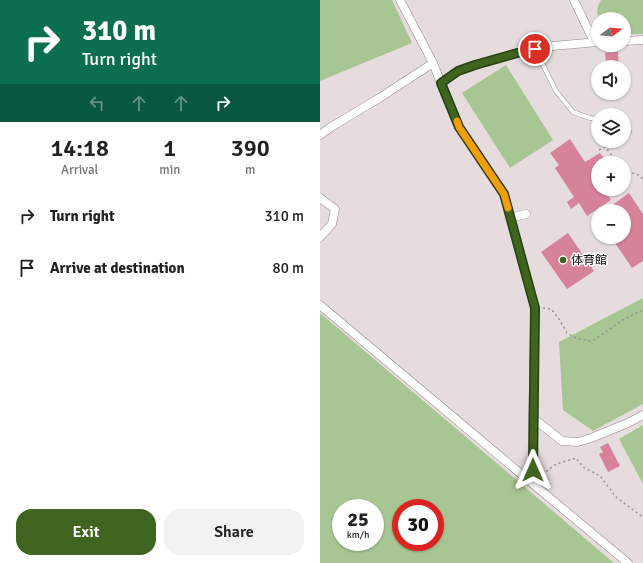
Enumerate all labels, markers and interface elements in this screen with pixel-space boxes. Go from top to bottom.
north arrow [591,12,631,52]
map controls [591,12,631,244]
text: 310 m [82,14,156,48]
icon: right [16,16,68,68]
pin [518,32,552,66]
icon: arrive [524,38,546,60]
text: Turn right [82,48,157,70]
button: sound [591,60,631,100]
icon: left [86,92,108,114]
icon: ahead [128,92,150,114]
icon: ahead [170,92,192,114]
icon: right [212,92,234,114]
button: layers [591,108,631,148]
text: 14:18 [50,133,109,163]
text: 1 [163,133,176,163]
text: 390 [231,133,270,163]
button: + [591,156,631,196]
text: Arrival [61,162,98,178]
text: min [159,162,180,178]
text: m [245,162,255,178]
button: − [591,204,631,244]
icon: right [16,205,38,227]
text: Turn right [50,207,115,225]
text: 310 m [264,207,304,225]
place label: 体育館 [571,253,607,268]
marker: 体育館 [558,255,568,265]
icon: arrive [16,257,38,279]
text: Arrive at destination [50,259,185,277]
text: 80 m [273,259,304,277]
position arrow [512,449,554,491]
speed limit sign: 30 [392,499,444,551]
text: 25 [347,507,369,532]
button: Exit [16,509,156,555]
button: Share [164,509,304,555]
text: km/h [347,529,369,541]

